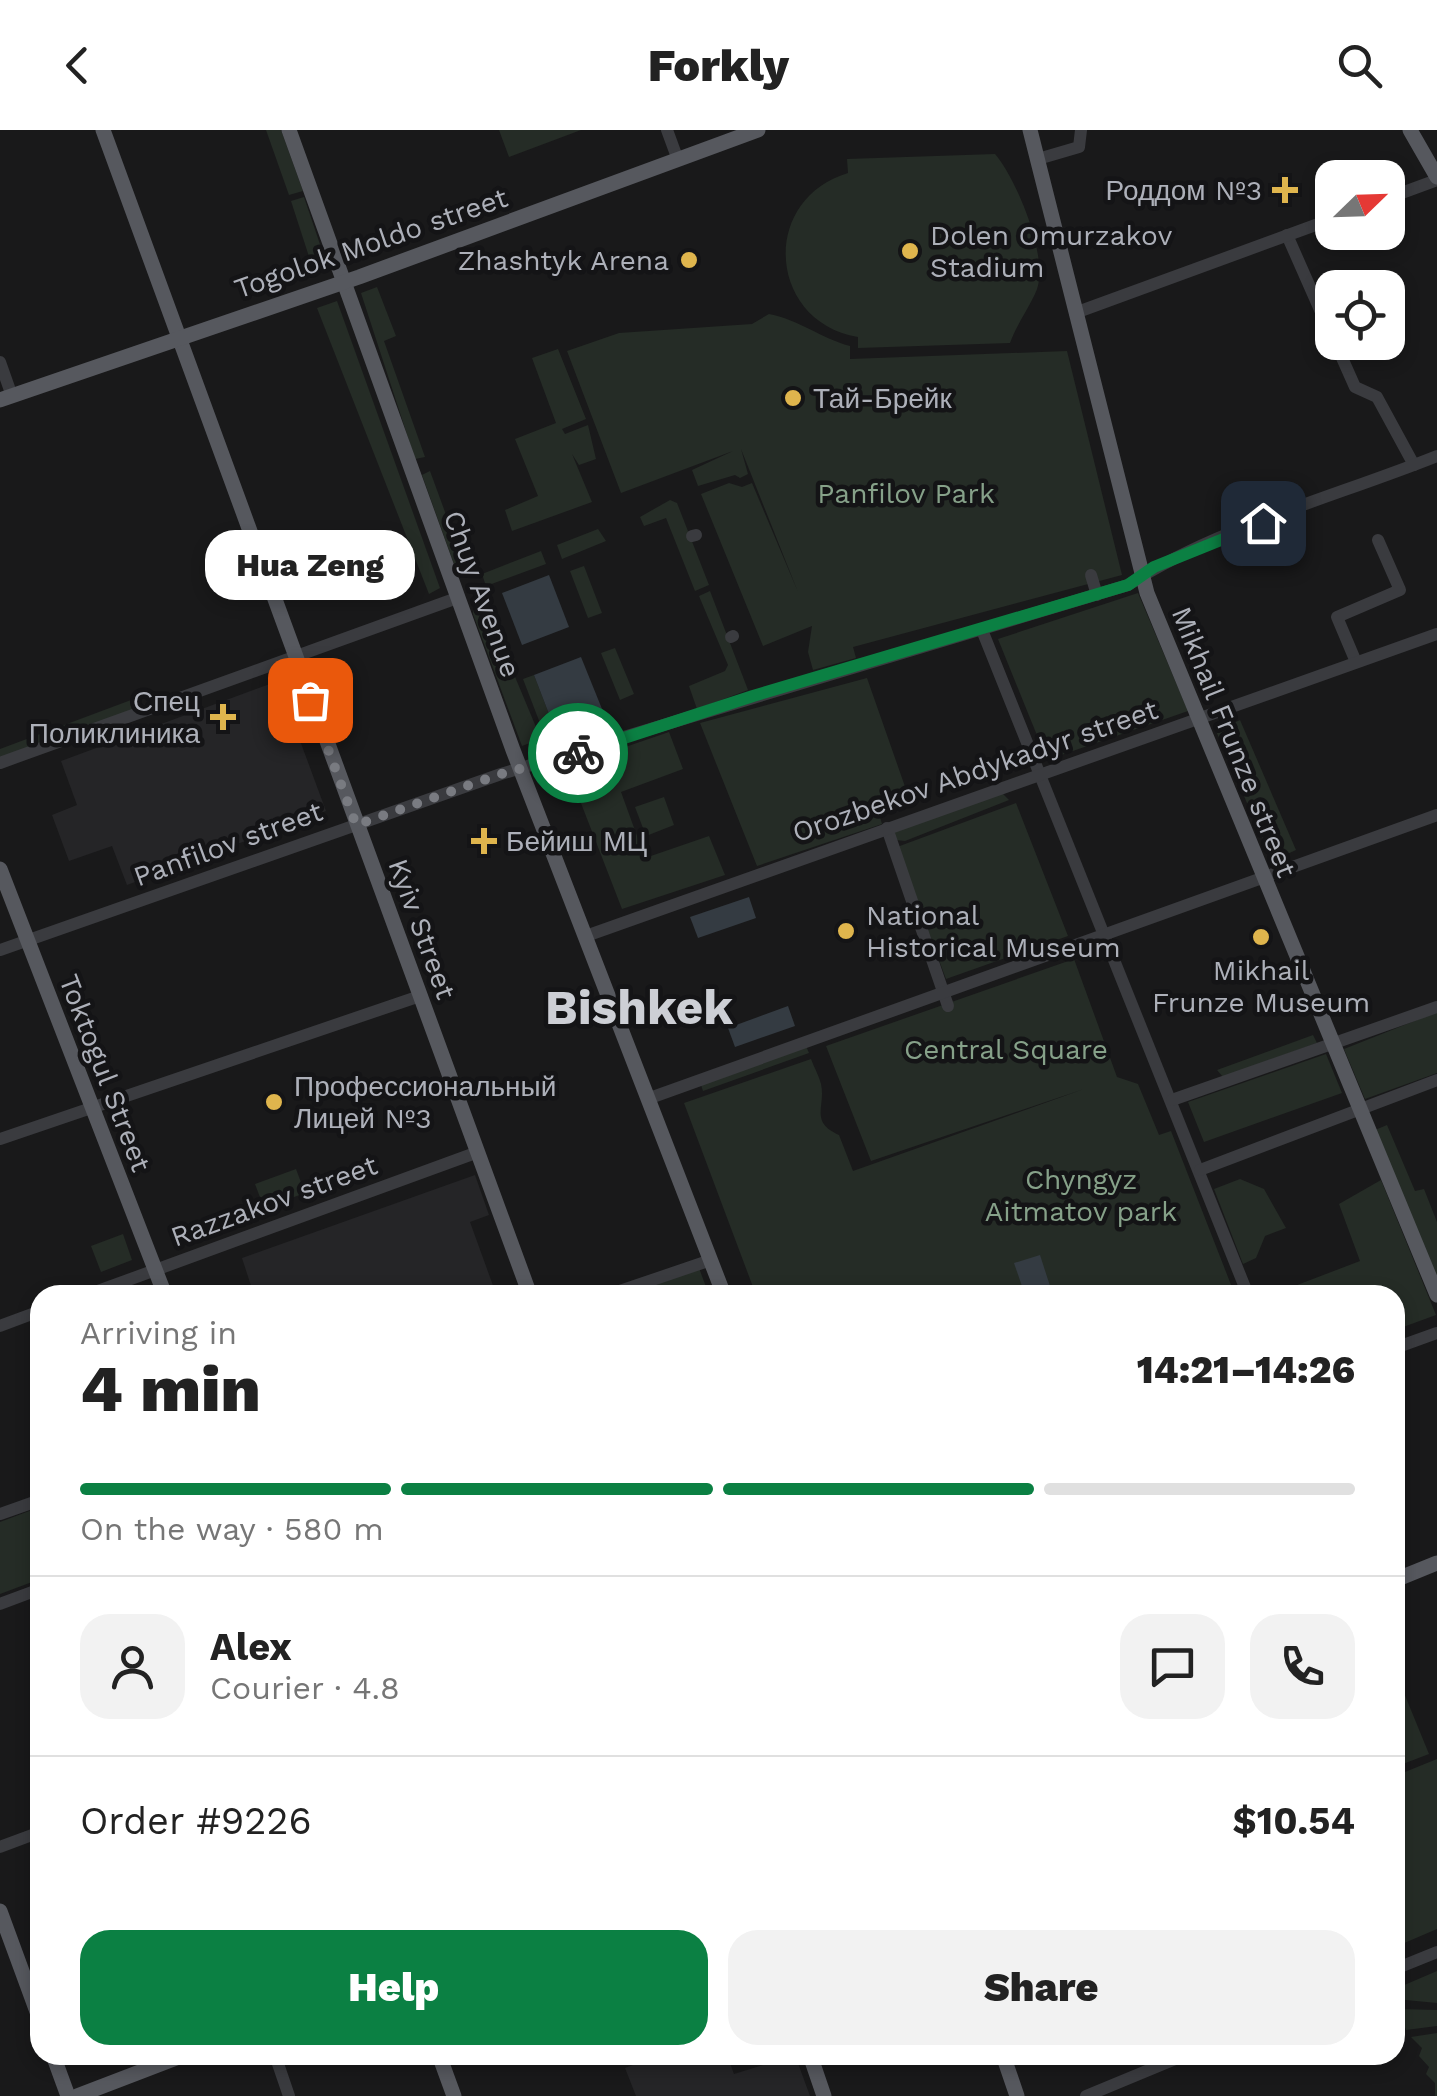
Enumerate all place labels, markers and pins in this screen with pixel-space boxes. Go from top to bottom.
place label: Роддом №3 [1106,174,1262,207]
marker: Роддом №3 [1272,177,1298,203]
place label: Dolen Omurzakov Stadium [930,219,1173,284]
marker: Dolen Omurzakov Stadium [899,240,921,262]
place label: Zhashtyk Arena [458,244,669,277]
marker: Zhashtyk Arena [678,249,700,271]
place label: Тай-Брейк [813,382,952,415]
marker: Тай-Брейк [782,387,804,409]
pin [1221,481,1306,566]
callout: Hua Zeng [205,530,415,600]
pin [268,658,353,743]
place label: Спец Поликлиника [29,685,200,750]
marker: Спец Поликлиника [210,704,236,730]
place label: Бейиш МЦ [506,825,648,858]
marker: Бейиш МЦ [471,828,497,854]
place label: National Historical Museum [866,899,1121,964]
marker: National Historical Museum [835,920,857,942]
marker: Mikhail Frunze Museum [1250,926,1272,948]
place label: Mikhail Frunze Museum [1152,954,1370,1019]
place label: Профессиональный Лицей №3 [294,1070,556,1135]
marker: Профессиональный Лицей №3 [263,1091,285,1113]

